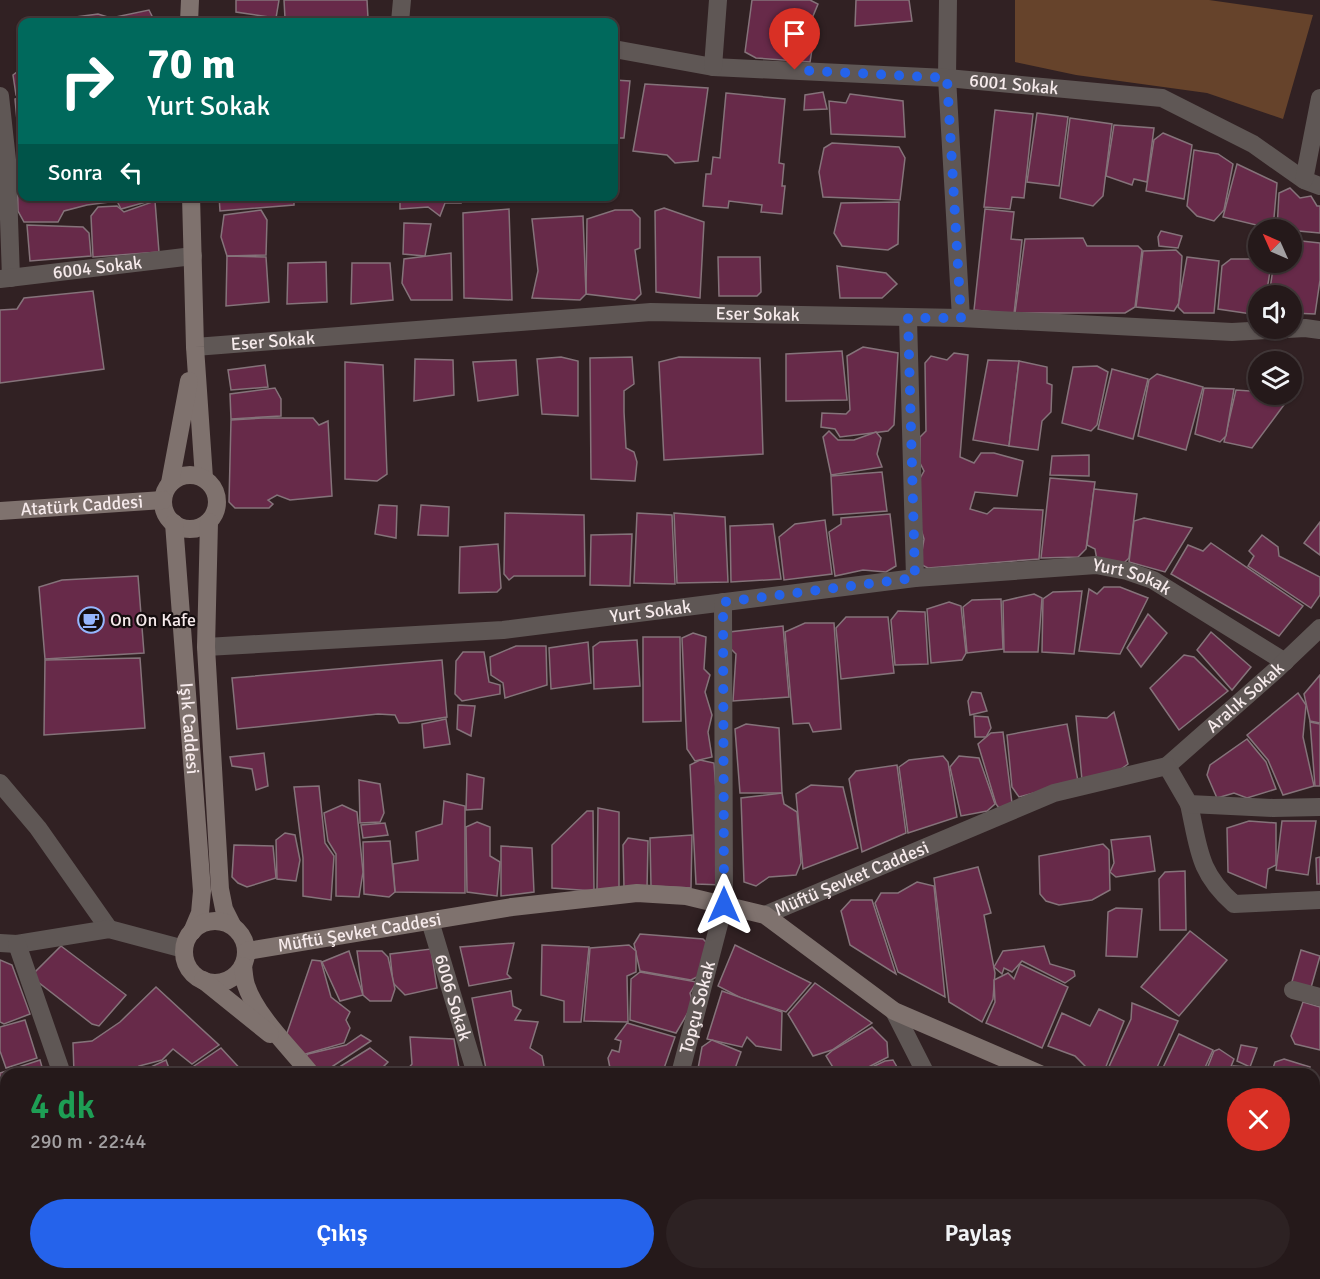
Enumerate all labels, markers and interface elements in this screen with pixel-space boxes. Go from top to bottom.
pin [769,8,820,70]
icon: arrive [778,17,811,50]
text: 70 m [147,39,236,90]
icon: right [48,42,126,120]
street label: 6001 Sokak [968,69,1059,99]
text: Yurt Sokak [147,90,270,123]
icon: left [115,156,148,189]
text: Sonra [48,159,103,186]
north arrow [1248,219,1302,273]
map controls [1248,219,1302,405]
street label: 6004 Sokak [52,251,143,284]
button: sound [1248,285,1302,339]
street label: Eser Sokak [715,302,800,326]
street label: Eser Sokak [230,327,316,355]
button: layers [1248,351,1302,405]
street label: Atatürk Caddesi [20,490,144,521]
street label: Yurt Sokak [1091,554,1176,600]
street label: Yurt Sokak [608,595,692,627]
cafe icon: On On Kafe [76,605,106,635]
place label: On On Kafe [110,609,196,631]
street label: Aralık Sokak [1202,657,1289,737]
street label: Işık Caddesi [175,682,204,775]
street label: Müftü Şevket Caddesi [771,836,932,921]
position arrow [692,873,756,937]
street label: Müftü Şevket Caddesi [276,908,443,957]
street label: 6006 Sokak [430,952,476,1044]
street label: Topçu Sokak [675,958,720,1056]
text: 4 dk [30,1084,95,1129]
button: close [1227,1088,1290,1151]
text: 290 m · 22:44 [30,1129,146,1154]
button: Çıkış [30,1199,654,1268]
button: Paylaş [666,1199,1290,1268]

